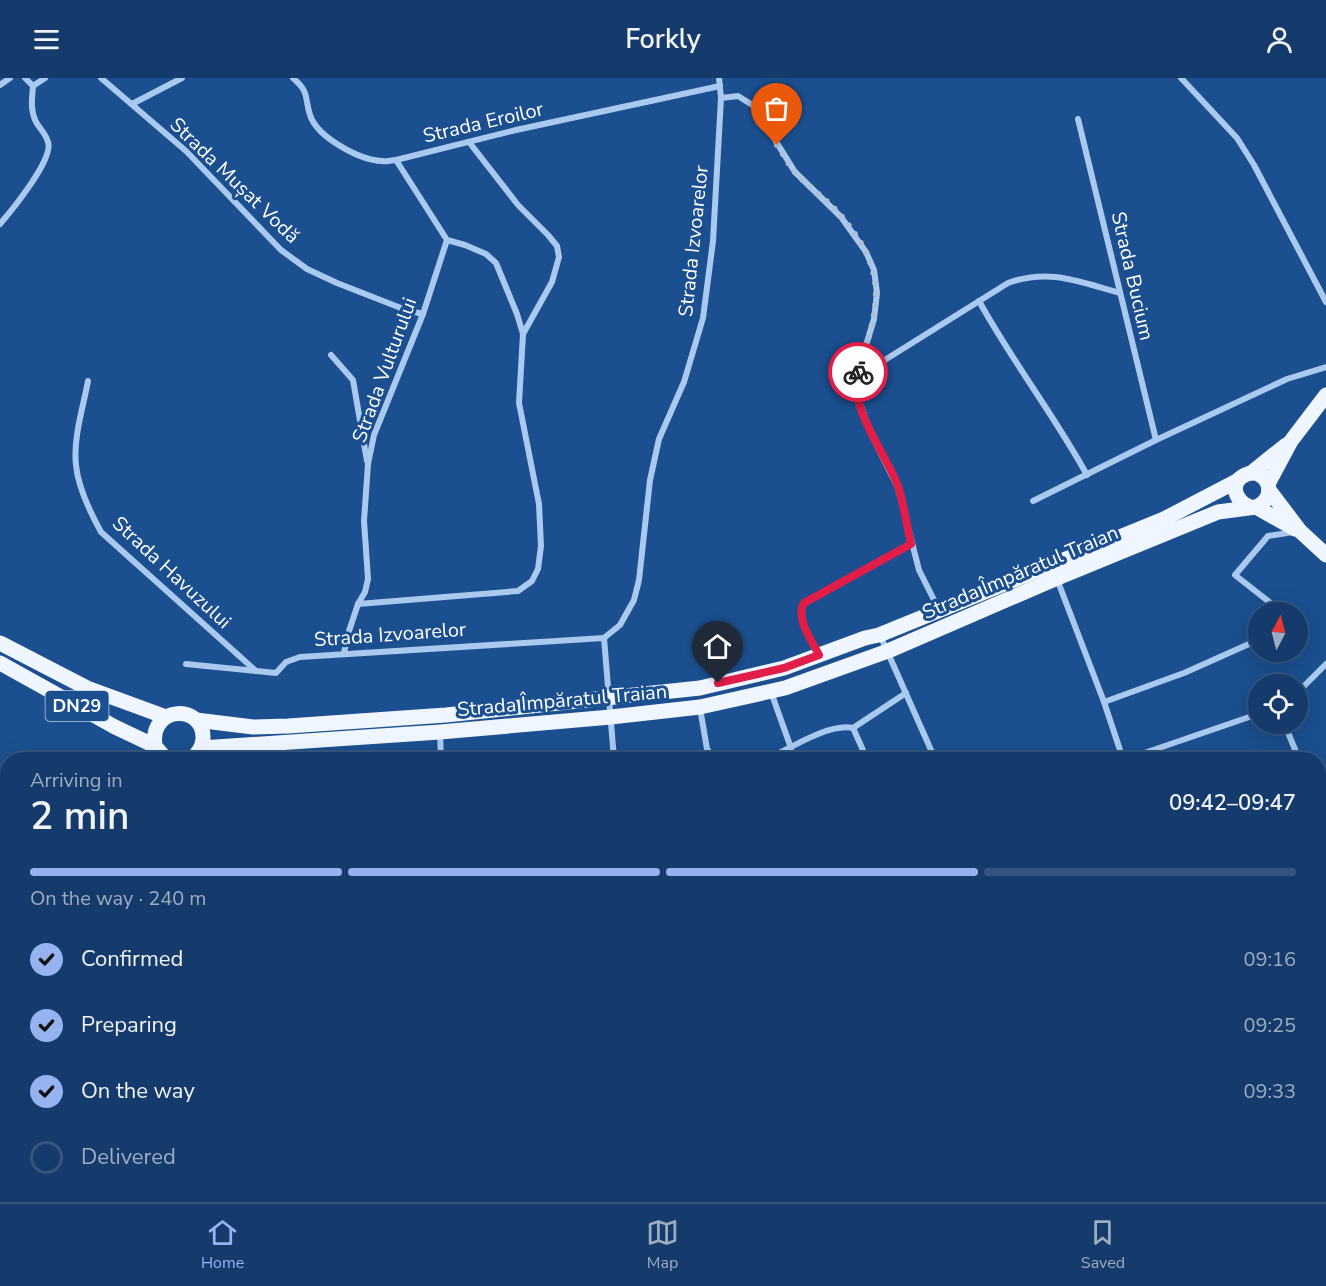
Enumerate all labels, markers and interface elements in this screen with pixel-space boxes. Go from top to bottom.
text: Forkly [625,21,701,58]
icon: menu [30,23,63,56]
icon: person [1263,23,1296,56]
pin [751,83,802,145]
icon: bag [760,92,793,125]
street label: Strada Eroilor [420,96,546,149]
street label: Strada Mușat Vodă [164,111,306,249]
street label: Strada Izvoarelor [672,164,715,318]
street label: Strada Bucium [1105,209,1160,343]
street label: Strada Vulturului [346,294,423,446]
courier [828,342,888,402]
icon: bike [842,356,875,389]
street label: Strada Havuzului [106,510,237,635]
street label: Strada Împăratul Traian [918,519,1122,626]
north arrow [1248,602,1308,662]
map controls [1248,602,1308,734]
street label: Strada Izvoarelor [313,616,467,653]
pin [692,621,743,683]
icon: home [701,630,734,663]
button: locate [1248,674,1308,734]
street label: Strada Împăratul Traian [456,678,668,723]
road number: DN29 [46,691,109,721]
text: Arriving in [30,767,123,794]
text: 09:42–09:47 [1169,788,1296,818]
text: 2 min [30,790,129,843]
text: On the way · 240 m [30,885,206,912]
icon: check [30,943,63,976]
text: Confirmed [81,944,183,974]
text: 09:16 [1243,946,1296,973]
icon: check [30,1009,63,1042]
text: Preparing [81,1010,177,1040]
text: 09:25 [1243,1012,1296,1039]
icon: check [30,1075,63,1108]
text: On the way [81,1076,195,1106]
text: 09:33 [1243,1078,1296,1105]
text: Delivered [81,1142,176,1172]
tab: Home [201,1216,244,1274]
tab: Map [646,1216,679,1274]
tab: Saved [1081,1216,1125,1274]

